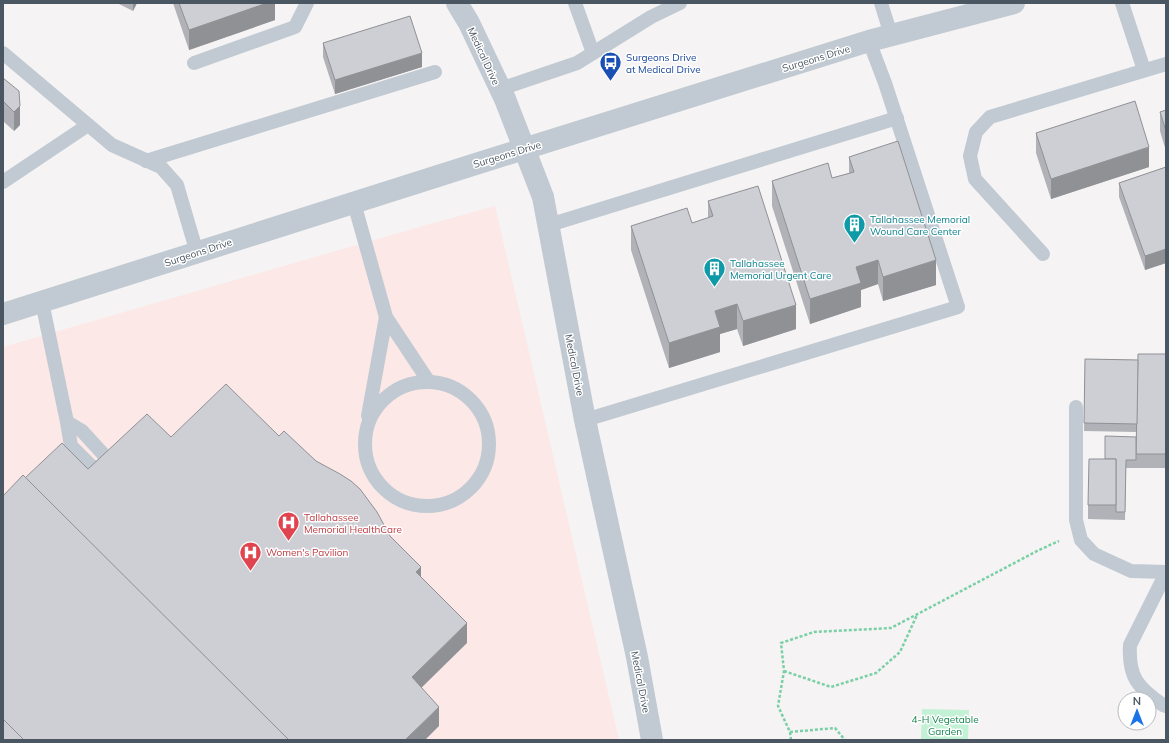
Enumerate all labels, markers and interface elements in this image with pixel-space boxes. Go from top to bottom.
street label: Medical Drive [464,25,503,87]
street label: Surgeons Drive [781,42,852,75]
bus stop icon: Surgeons Drive at Medical Drive [598,50,624,83]
place label: Surgeons Drive at Medical Drive [626,51,701,76]
street label: Surgeons Drive [472,138,543,171]
building icon: Tallahassee Memorial Wound Care Center [841,212,867,245]
place label: Tallahassee Memorial Wound Care Center [870,213,970,238]
street label: Surgeons Drive [163,235,234,270]
building icon: Tallahassee Memorial Urgent Care [701,256,727,289]
place label: Tallahassee Memorial Urgent Care [730,257,832,282]
street label: Medical Drive [562,333,587,397]
hospital icon: Tallahassee Memorial HealthCare [275,510,301,543]
place label: Tallahassee Memorial HealthCare [304,511,402,536]
hospital icon: Women's Pavilion [237,539,263,572]
place label: Women's Pavilion [266,546,348,559]
street label: Medical Drive [628,650,653,714]
north arrow [1117,691,1157,731]
text: N [1133,694,1141,708]
park label: 4-H Vegetable Garden [911,713,979,738]

